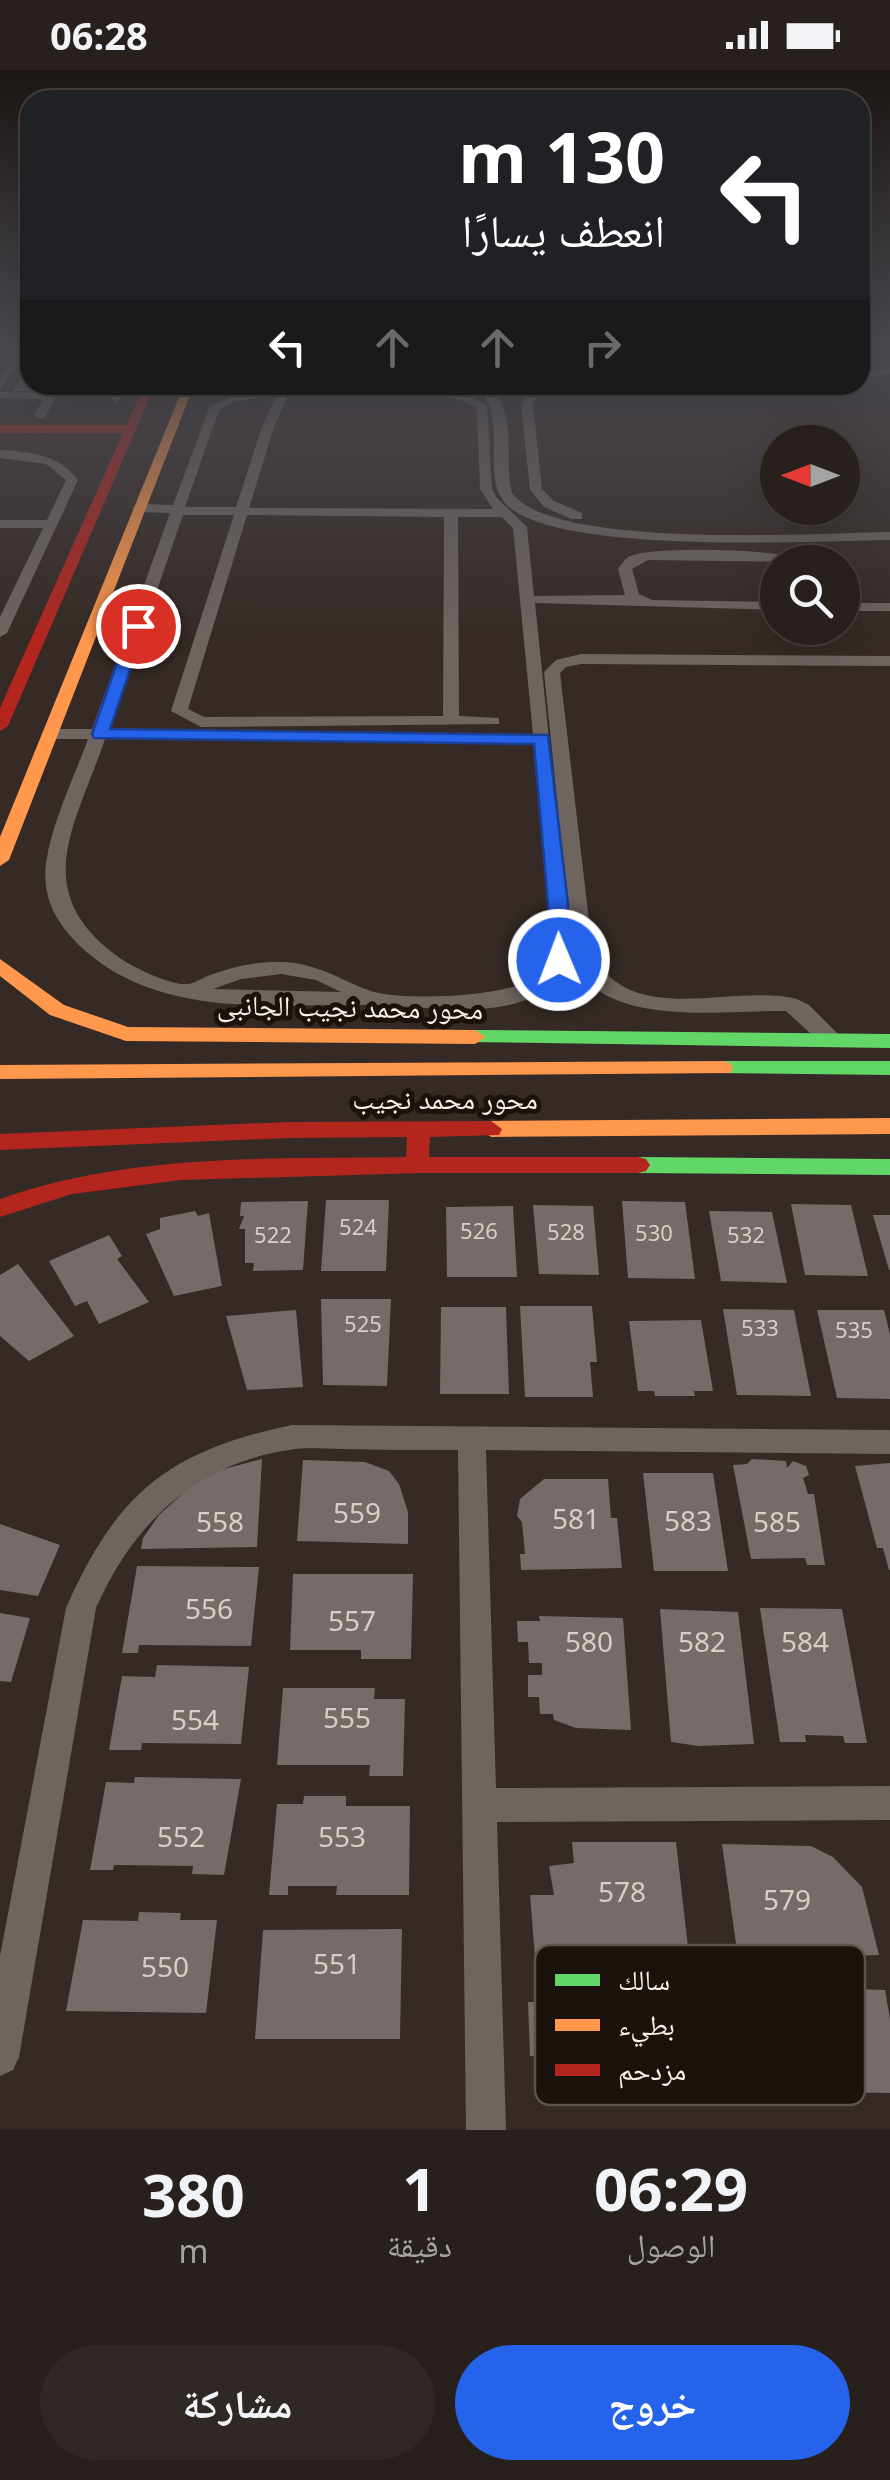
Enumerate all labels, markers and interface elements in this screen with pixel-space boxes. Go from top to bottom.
text: 06:28 [50,9,148,61]
text: 130 m [458,108,665,204]
icon: left [700,130,830,260]
text: انعطف يسارًا [462,199,665,260]
icon: left [260,320,315,375]
icon: ahead [365,320,420,375]
icon: ahead [470,320,525,375]
icon: right [575,320,630,375]
north arrow [760,425,860,525]
map controls [760,425,860,645]
button: search [760,545,860,645]
pin [96,584,181,669]
icon: arrive [111,599,166,654]
position arrow [507,908,611,1012]
street label: محور محمد نجيب الجانبى [217,985,483,1027]
street label: محور محمد نجيب [352,1079,538,1117]
house number: 524 [339,1211,377,1241]
house number: 526 [460,1215,498,1245]
house number: 528 [547,1216,585,1246]
house number: 530 [635,1217,673,1247]
house number: 522 [254,1219,292,1249]
house number: 532 [727,1219,765,1249]
house number: 525 [344,1308,382,1338]
house number: 533 [741,1312,779,1342]
house number: 535 [835,1314,873,1344]
house number: 559 [333,1493,381,1531]
house number: 581 [552,1499,600,1537]
house number: 583 [664,1501,712,1539]
house number: 558 [196,1502,244,1540]
house number: 585 [753,1502,801,1540]
house number: 556 [185,1589,233,1627]
house number: 557 [328,1601,376,1639]
house number: 580 [565,1622,613,1660]
house number: 582 [678,1622,726,1660]
house number: 584 [781,1622,829,1660]
house number: 555 [323,1698,371,1736]
house number: 554 [171,1700,219,1738]
house number: 552 [157,1817,205,1855]
house number: 553 [318,1817,366,1855]
house number: 578 [598,1872,646,1910]
house number: 579 [763,1880,811,1918]
house number: 551 [313,1944,361,1982]
legend [535,1945,865,2105]
house number: 550 [141,1947,189,1985]
text: سالك [618,1960,670,1998]
text: بطيء [618,2005,675,2048]
text: مزدحم [618,2050,686,2089]
text: 1 [402,2147,437,2229]
text: 06:29 [594,2147,748,2229]
text: 380 [142,2153,245,2235]
text: دقيقة [387,2223,452,2266]
text: الوصول [627,2223,715,2266]
text: m [178,2229,208,2272]
button: مشاركة [40,2345,435,2460]
button: خروج [455,2345,850,2460]

